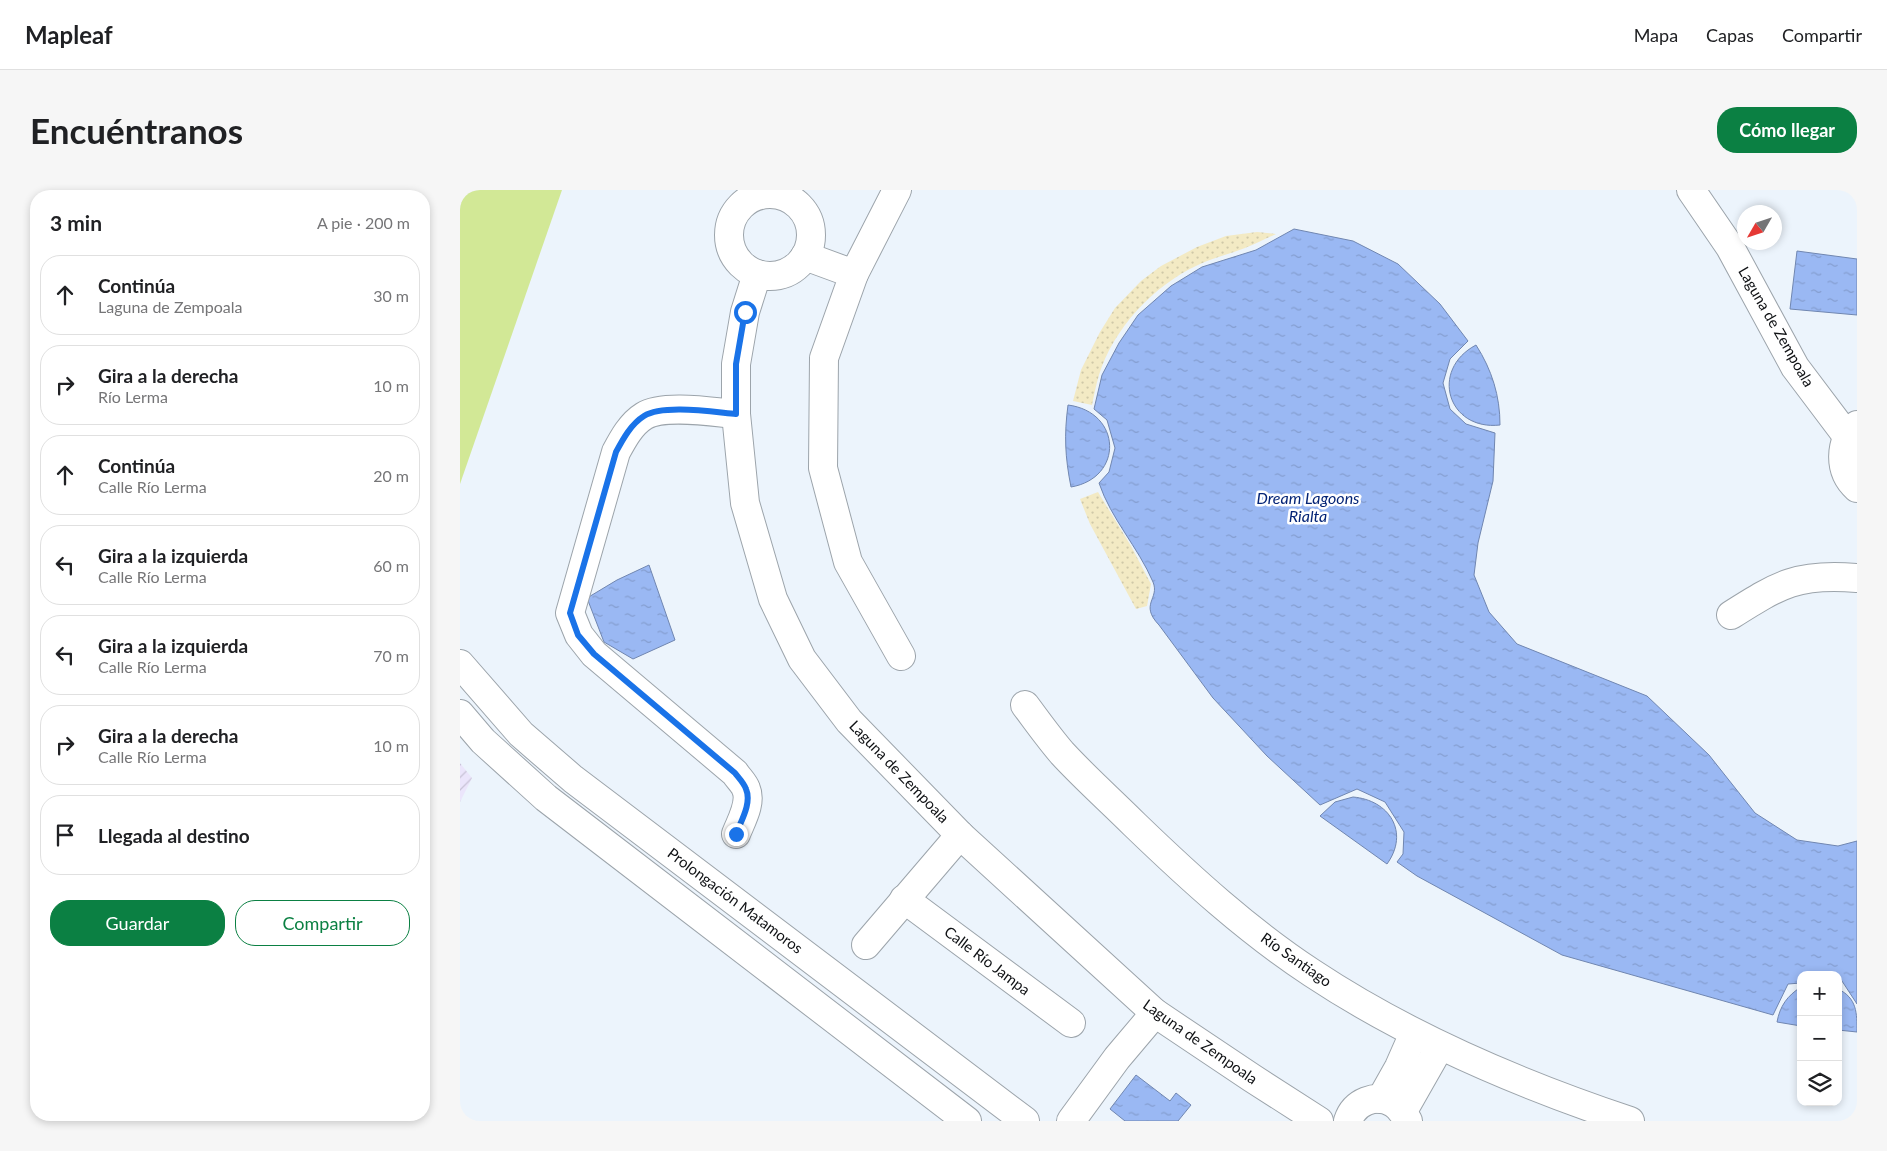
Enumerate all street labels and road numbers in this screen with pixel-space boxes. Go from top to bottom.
street label: Laguna de Zempoala [1735,263,1819,390]
street label: Laguna de Zempoala [846,716,953,826]
street label: Prolongación Matamoros [664,843,807,957]
street label: Calle Río Jampa [941,922,1034,998]
street label: Río Santiago [1258,928,1335,990]
street label: Laguna de Zempoala [1140,995,1261,1087]

